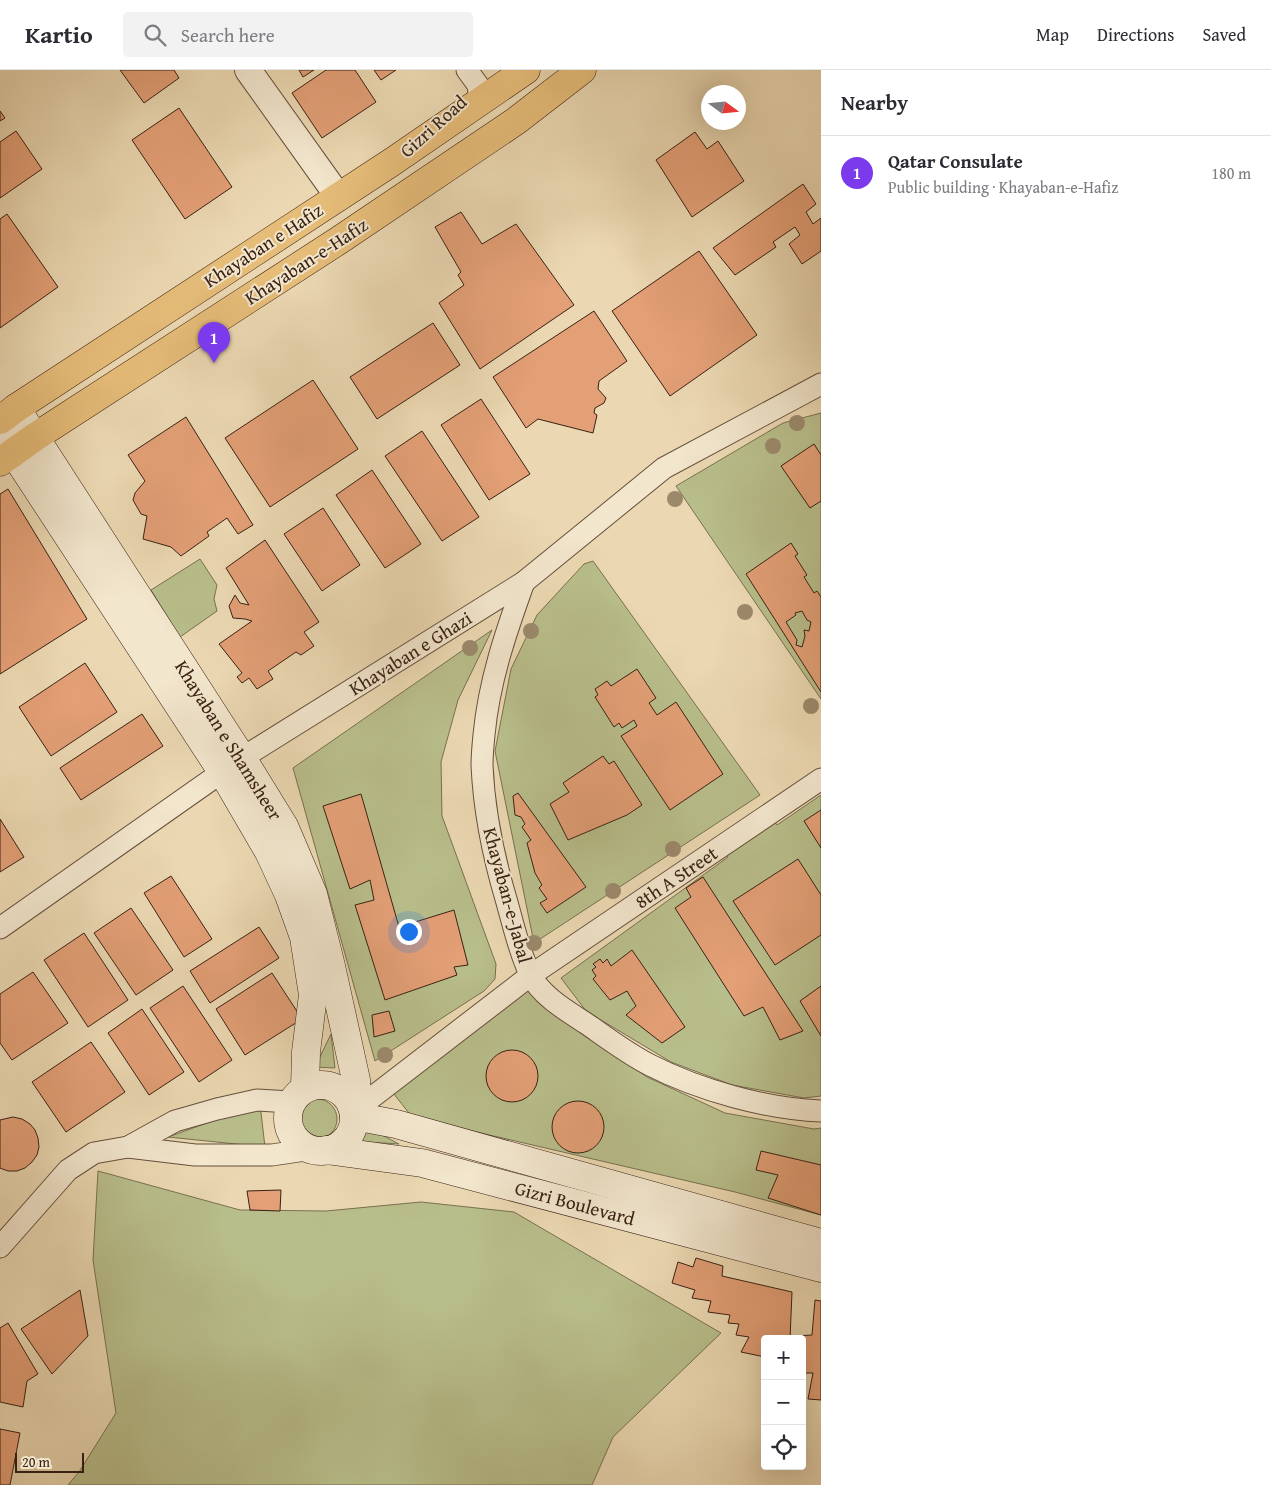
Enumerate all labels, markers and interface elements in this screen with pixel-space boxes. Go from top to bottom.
search box [123,12,473,57]
text: Kartio [25,17,93,52]
icon: search [141,21,169,49]
text: Search here [181,21,275,49]
text: Map [1036,21,1069,48]
text: Directions [1097,21,1174,48]
text: Saved [1202,21,1246,48]
north arrow [701,85,746,130]
text: Nearby [841,87,908,118]
street label: Gizri Road [393,88,473,164]
text: Qatar Consulate [888,147,1023,175]
text: 1 [853,161,861,185]
text: 180 m [1211,161,1251,185]
text: Public building · Khayaban-e-Hafiz [888,175,1118,199]
street label: Khayaban e Hafiz [198,196,328,294]
street label: Khayaban-e-Hafiz [239,211,373,311]
pin: 1 [198,322,230,363]
street label: Khayaban e Ghazi [343,604,477,702]
street label: Khayaban e Shamsheer [168,655,290,826]
street label: Khayaban-e-Jabal [476,824,540,966]
street label: 8th A Street [629,839,723,915]
your location [396,919,422,945]
street label: Gizri Boulevard [512,1174,639,1233]
map controls [761,1335,806,1470]
button: + [761,1335,806,1380]
button: − [761,1380,806,1425]
button: locate [761,1425,806,1470]
scale bar [15,1450,84,1473]
text: 20 m [22,1452,50,1472]

